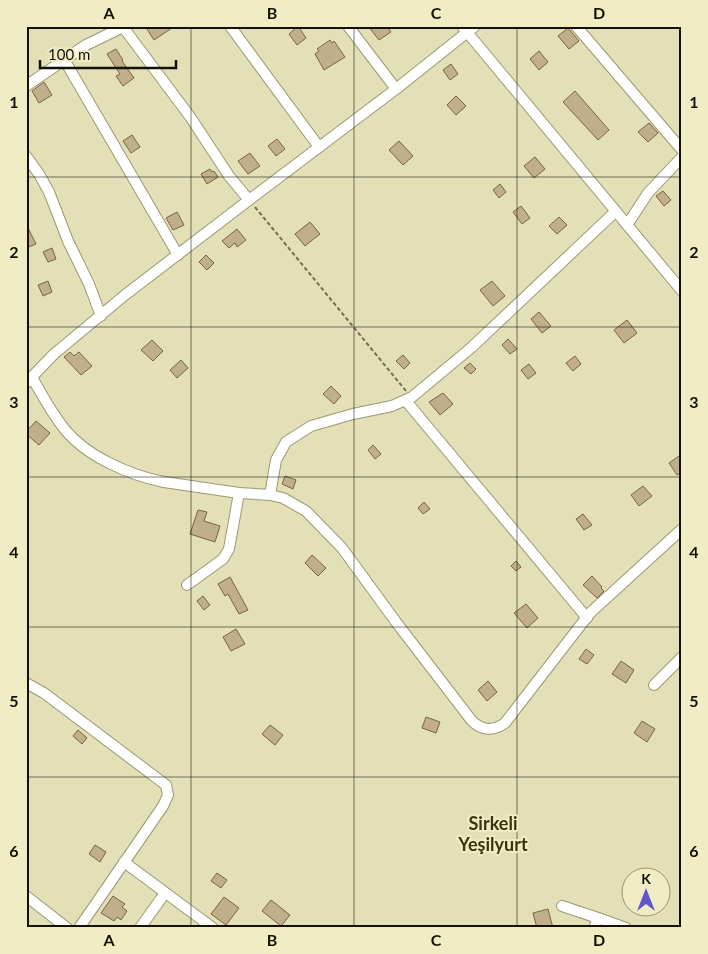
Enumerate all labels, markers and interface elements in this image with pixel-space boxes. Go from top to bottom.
text: A [102,3,115,22]
text: B [267,3,277,22]
text: C [431,3,442,22]
text: D [593,3,605,22]
scale bar [40,38,176,70]
text: 100 m [48,45,90,63]
text: 1 [9,92,19,111]
text: 1 [689,92,699,111]
text: 2 [9,242,19,261]
text: 2 [689,242,699,261]
text: 3 [9,392,19,411]
text: 3 [689,392,699,411]
text: 4 [9,542,19,561]
text: 4 [689,542,699,561]
text: 5 [9,691,19,710]
text: 5 [689,691,699,710]
district label: Sirkeli Yeşilyurt [457,812,528,855]
text: 6 [9,841,19,860]
text: 6 [689,841,699,860]
north arrow [620,866,670,916]
text: K [641,870,651,887]
text: A [102,930,115,949]
text: B [267,930,277,949]
text: C [431,930,442,949]
text: D [593,930,605,949]

